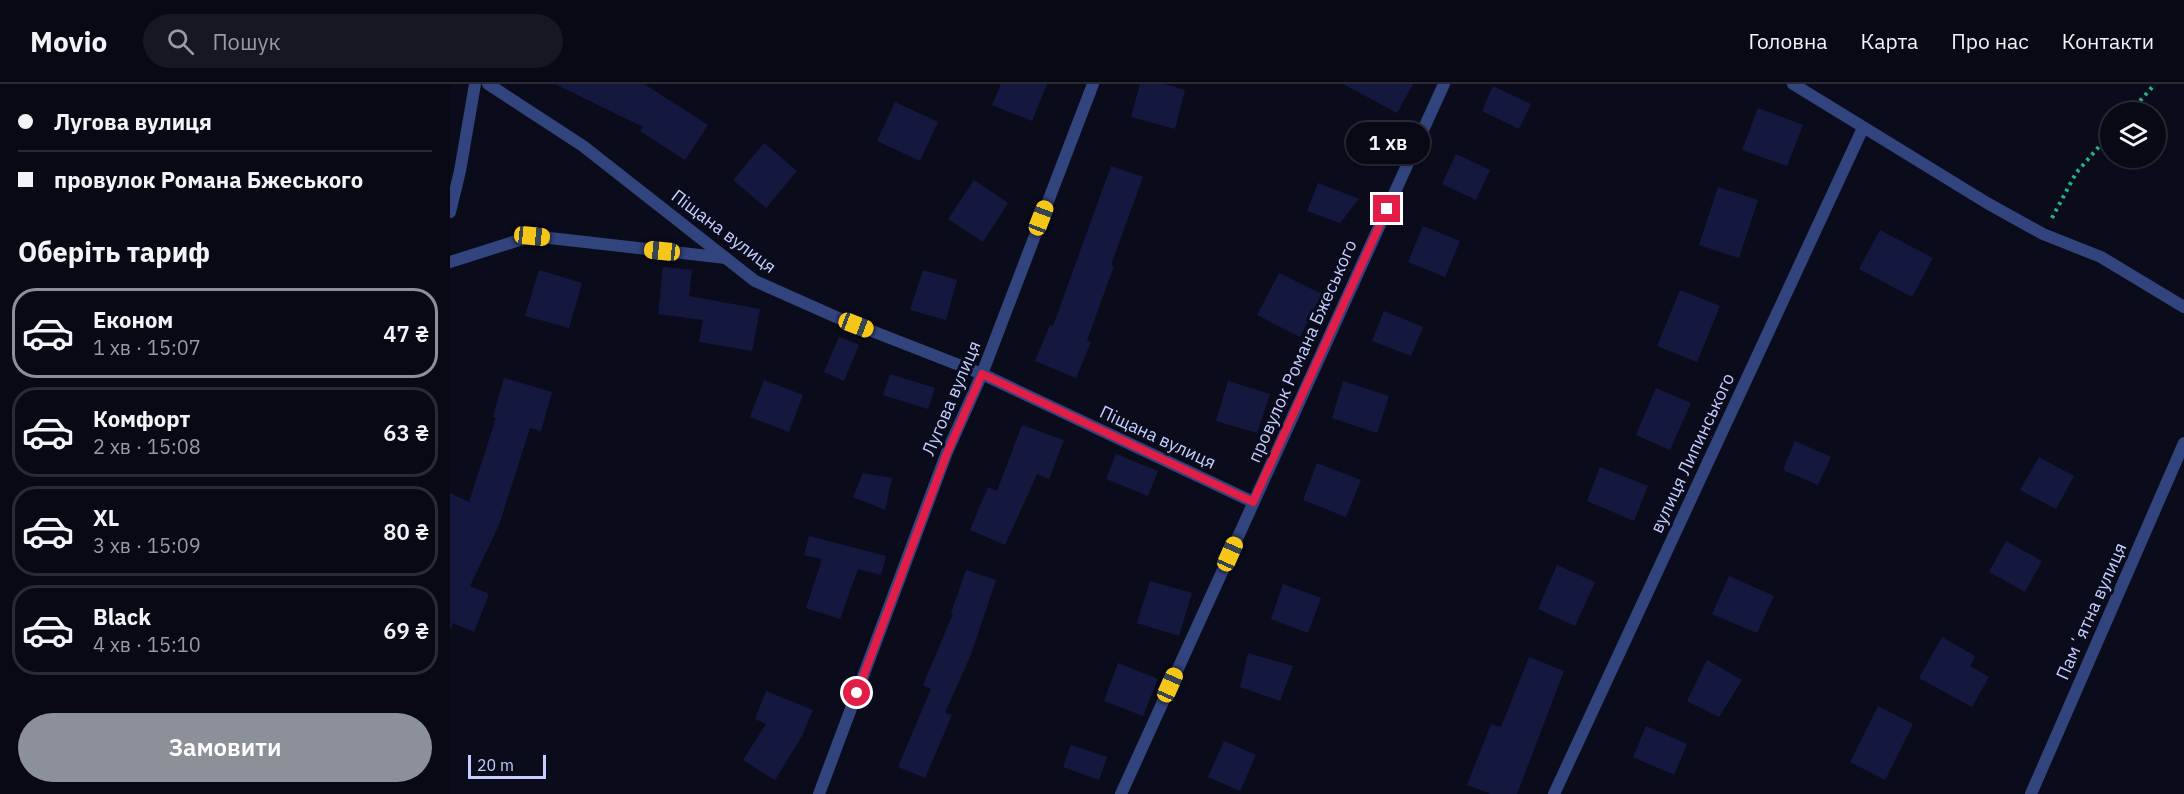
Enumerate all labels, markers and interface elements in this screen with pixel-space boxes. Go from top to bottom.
search box [143,14,563,68]
text: Movio [30,23,107,60]
icon: search [164,25,197,58]
text: Пошук [212,27,281,56]
text: Головна [1749,27,1827,55]
text: Карта [1860,27,1918,55]
text: Про нас [1951,27,2029,55]
text: Контакти [2062,27,2154,55]
map controls [2100,102,2166,168]
button: layers [2100,102,2166,168]
text: Лугова вулиця [54,107,212,136]
callout: 1 хв [1345,122,1429,164]
text: 1 хв [1368,129,1408,156]
text: провулок Романа Бжеського [54,165,363,194]
street label: Піщана вулиця [667,184,781,278]
route end [1373,195,1400,222]
car [1026,198,1056,238]
car [513,225,551,247]
text: Оберіть тариф [18,234,210,269]
street label: провулок Романа Бжеського [1242,236,1362,466]
car [643,240,681,262]
text: Економ [93,305,173,334]
icon: car [21,306,75,360]
car [836,310,876,340]
text: 47 ₴ [383,319,429,348]
text: 1 хв · 15:07 [93,334,201,361]
street label: Лугова вулиця [916,337,986,459]
street label: вулиця Липинського [1645,369,1739,537]
street label: Піщана вулиця [1096,400,1220,474]
text: Комфорт [93,404,190,433]
icon: car [21,405,75,459]
text: 63 ₴ [383,418,429,447]
text: 2 хв · 15:08 [93,433,201,460]
text: XL [93,503,119,532]
icon: car [21,504,75,558]
text: 80 ₴ [383,517,429,546]
text: 3 хв · 15:09 [93,532,201,559]
car [1214,534,1246,574]
street label: Памʼятна вулиця [2050,539,2132,683]
text: Black [93,602,151,631]
icon: car [21,603,75,657]
text: 69 ₴ [383,616,429,645]
text: 4 хв · 15:10 [93,631,201,658]
car [1154,665,1186,705]
route start [843,679,870,706]
button: Замовити [18,713,432,782]
scale bar [468,752,546,780]
text: 20 m [477,755,514,775]

